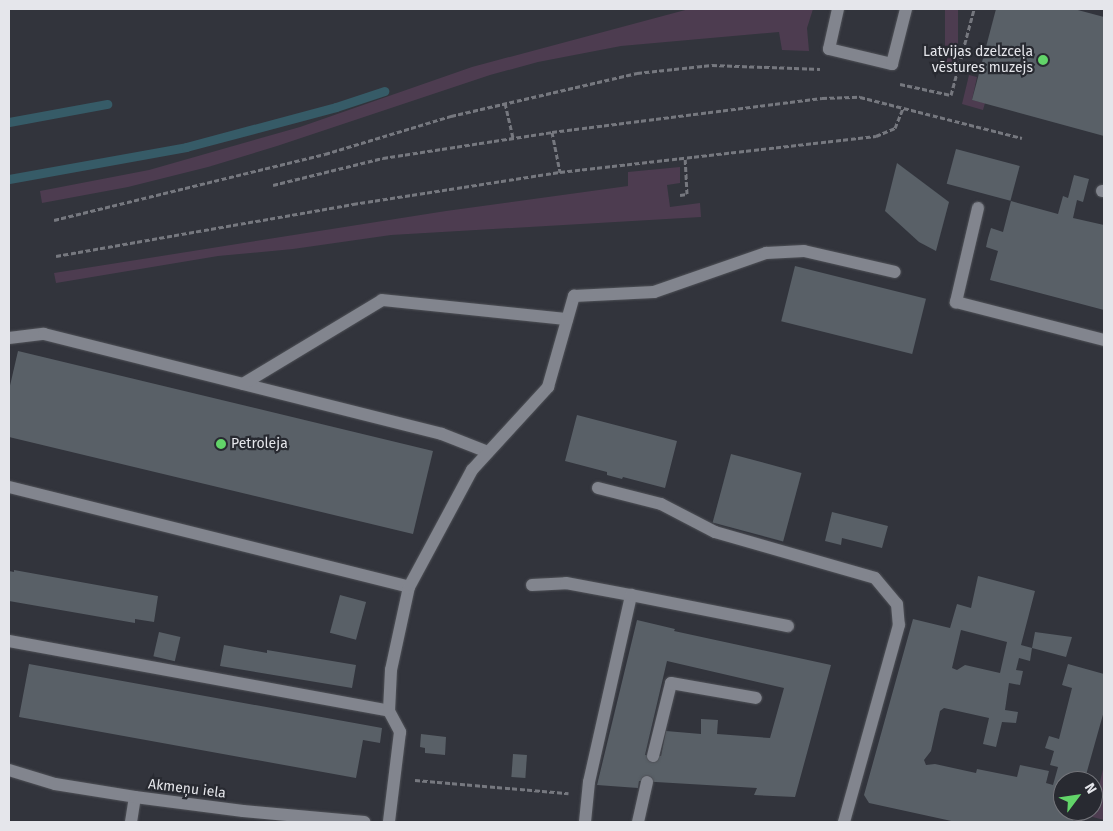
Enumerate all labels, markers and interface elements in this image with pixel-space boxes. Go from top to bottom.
place label: Latvijas dzelzceļa vēstures muzejs [923,44,1033,76]
marker: Latvijas dzelzceļa vēstures muzejs [1037,54,1049,66]
place label: Petroleja [231,436,288,452]
marker: Petroleja [215,438,227,450]
north arrow [1053,771,1103,821]
street label: Akmeņu iela [147,776,227,802]
text: N [1081,780,1100,797]

